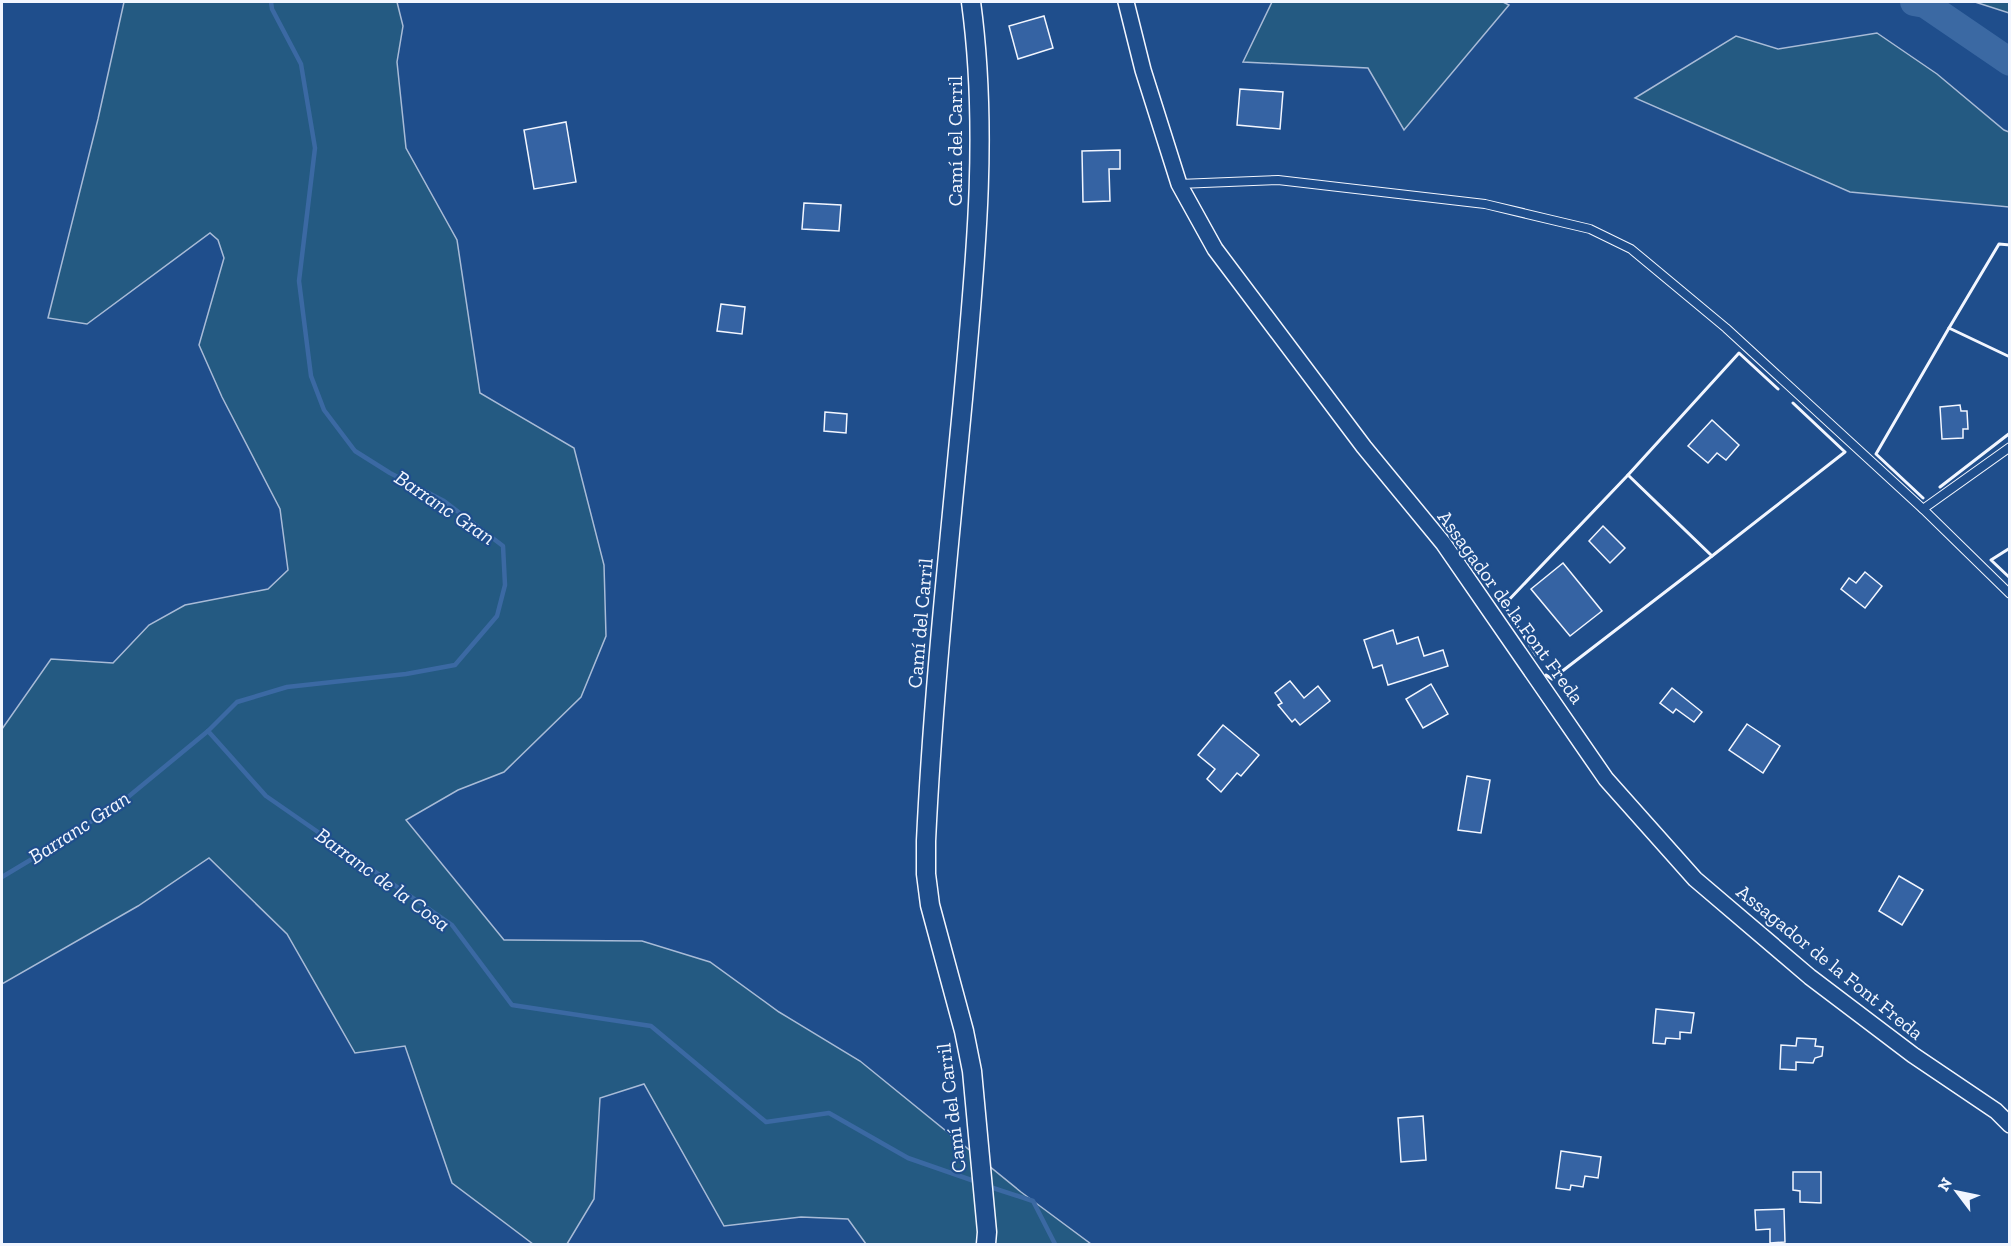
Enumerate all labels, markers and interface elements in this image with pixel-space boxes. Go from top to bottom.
street label: Camí del Carril [943,76,967,206]
water label: Barranc Gran [390,464,500,550]
street label: Assagador de la Font Freda [1433,506,1589,709]
street label: Camí del Carril [902,557,938,689]
water label: Barranc Gran [24,785,134,869]
water label: Barranc de la Cosa [311,822,455,936]
street label: Assagador de la Font Freda [1732,879,1928,1045]
street label: Camí del Carril [931,1042,971,1174]
north arrow [1927,1162,1987,1222]
text: N [1933,1174,1956,1195]

